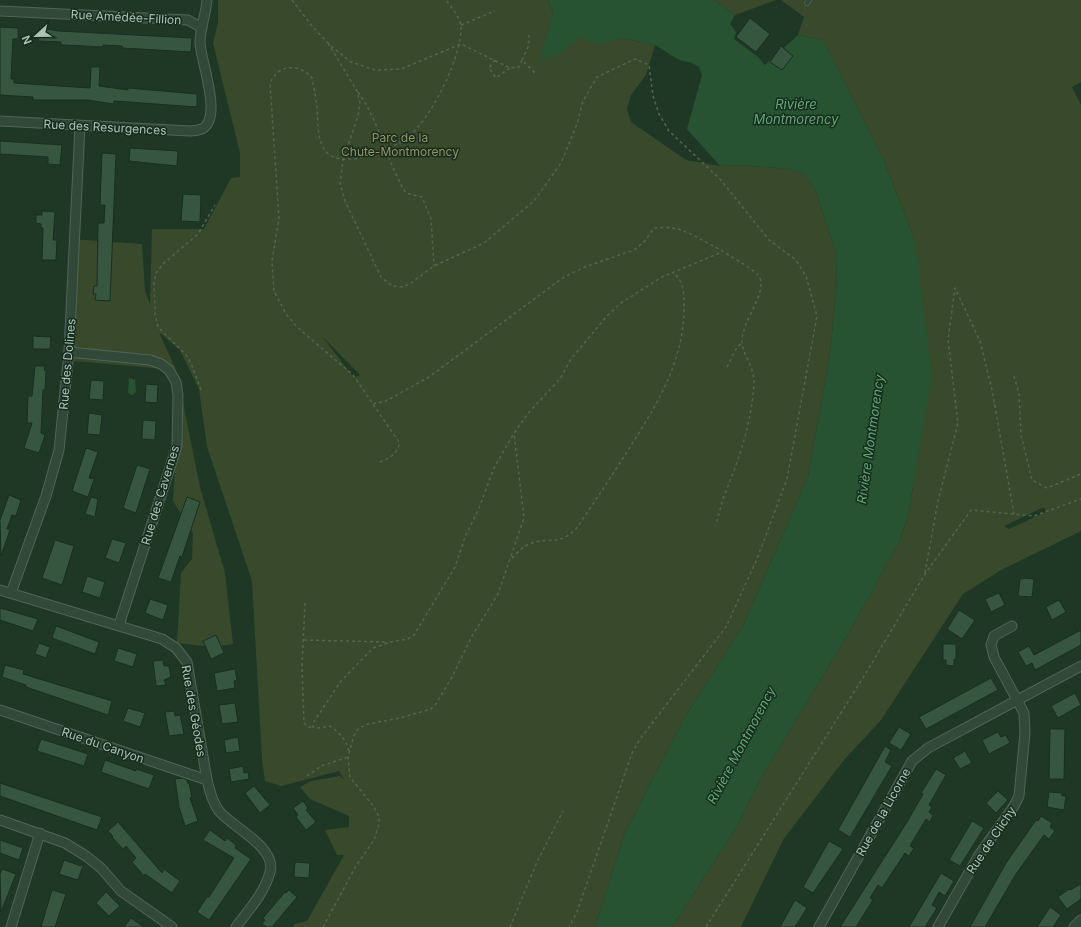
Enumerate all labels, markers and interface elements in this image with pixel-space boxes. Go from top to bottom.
street label: Rue Amédée-Fillion [70,7,182,27]
north arrow [16,16,56,56]
text: N [19,33,35,46]
water label: Rivière Montmorency [753,96,839,127]
street label: Rue des Resurgences [43,116,167,138]
park label: Parc de la Chute-Montmorency [341,130,459,159]
street label: Rue des Dolines [56,318,78,410]
water label: Rivière Montmorency [853,373,887,505]
street label: Rue des Cavernes [138,443,182,547]
street label: Rue des Géodes [179,664,209,758]
water label: Rivière Montmorency [703,683,779,806]
street label: Rue du Canyon [60,724,146,766]
street label: Rue de la Licorne [853,765,913,859]
street label: Rue de Clichy [963,803,1019,877]

